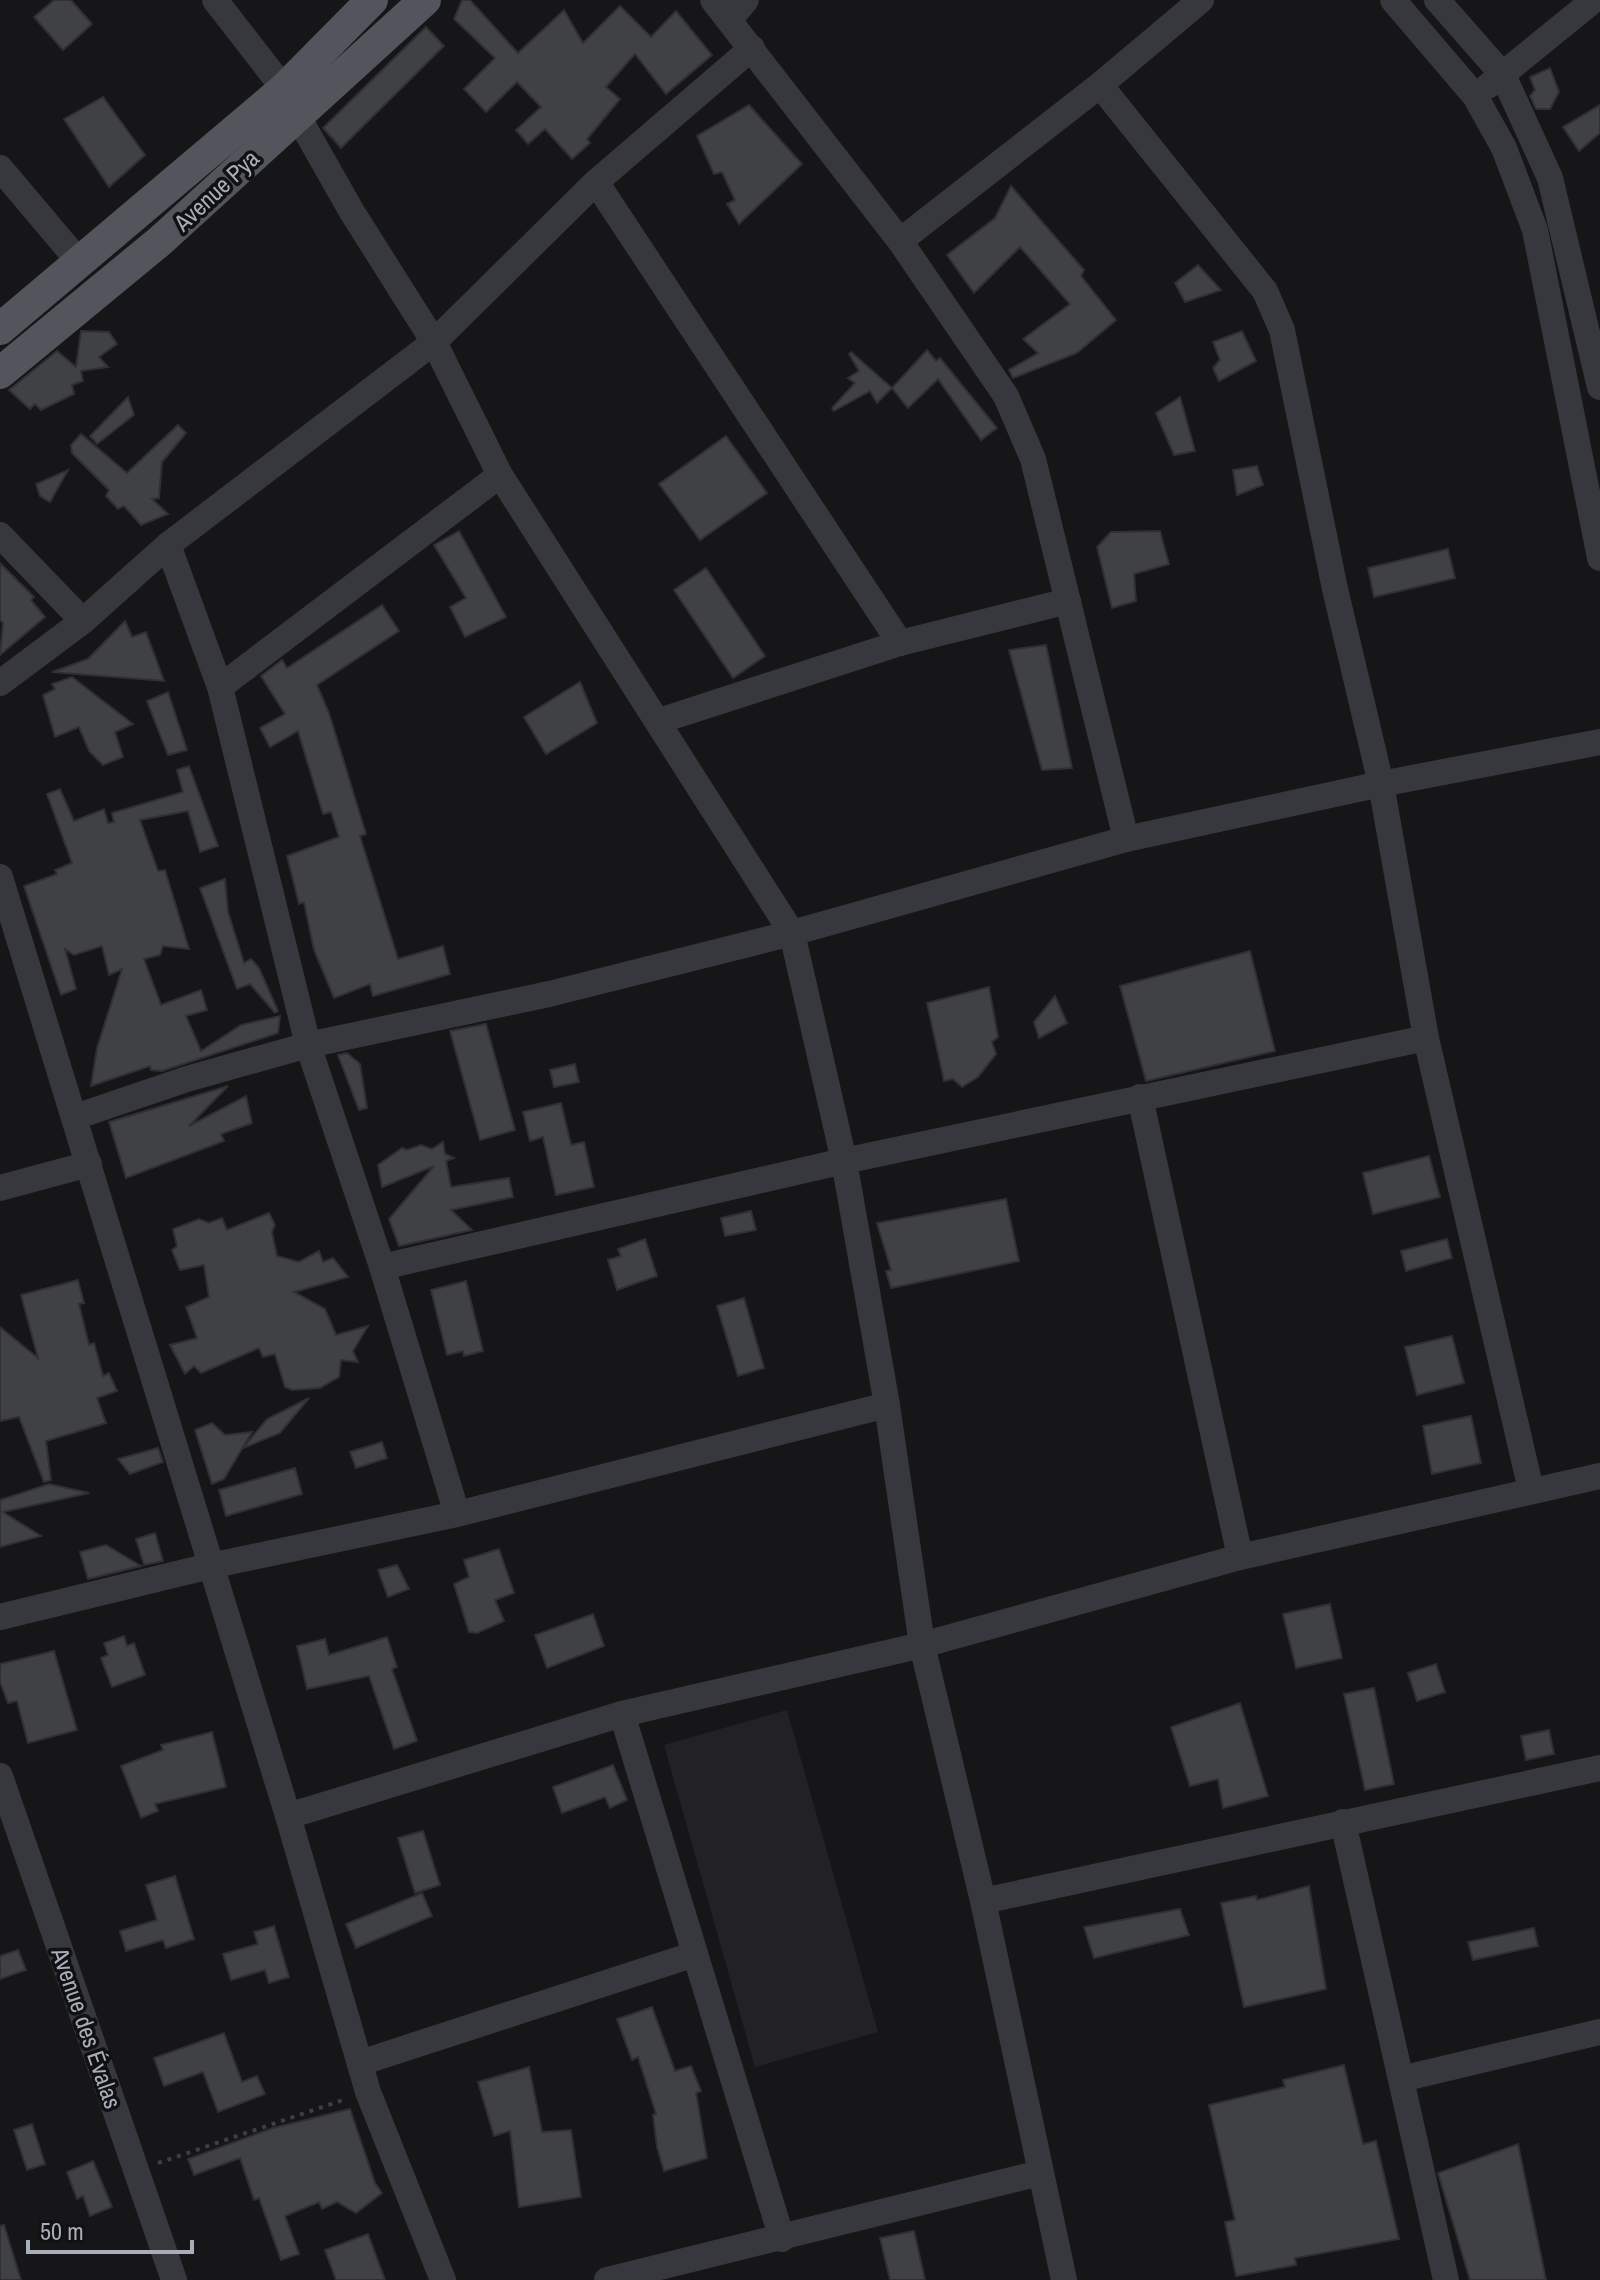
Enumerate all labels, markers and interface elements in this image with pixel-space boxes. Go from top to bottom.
street label: Avenue Pya [166,142,266,238]
street label: Avenue des Évalas [44,1942,130,2113]
scale bar [28,2204,192,2254]
text: 50 m [40,2215,84,2247]

